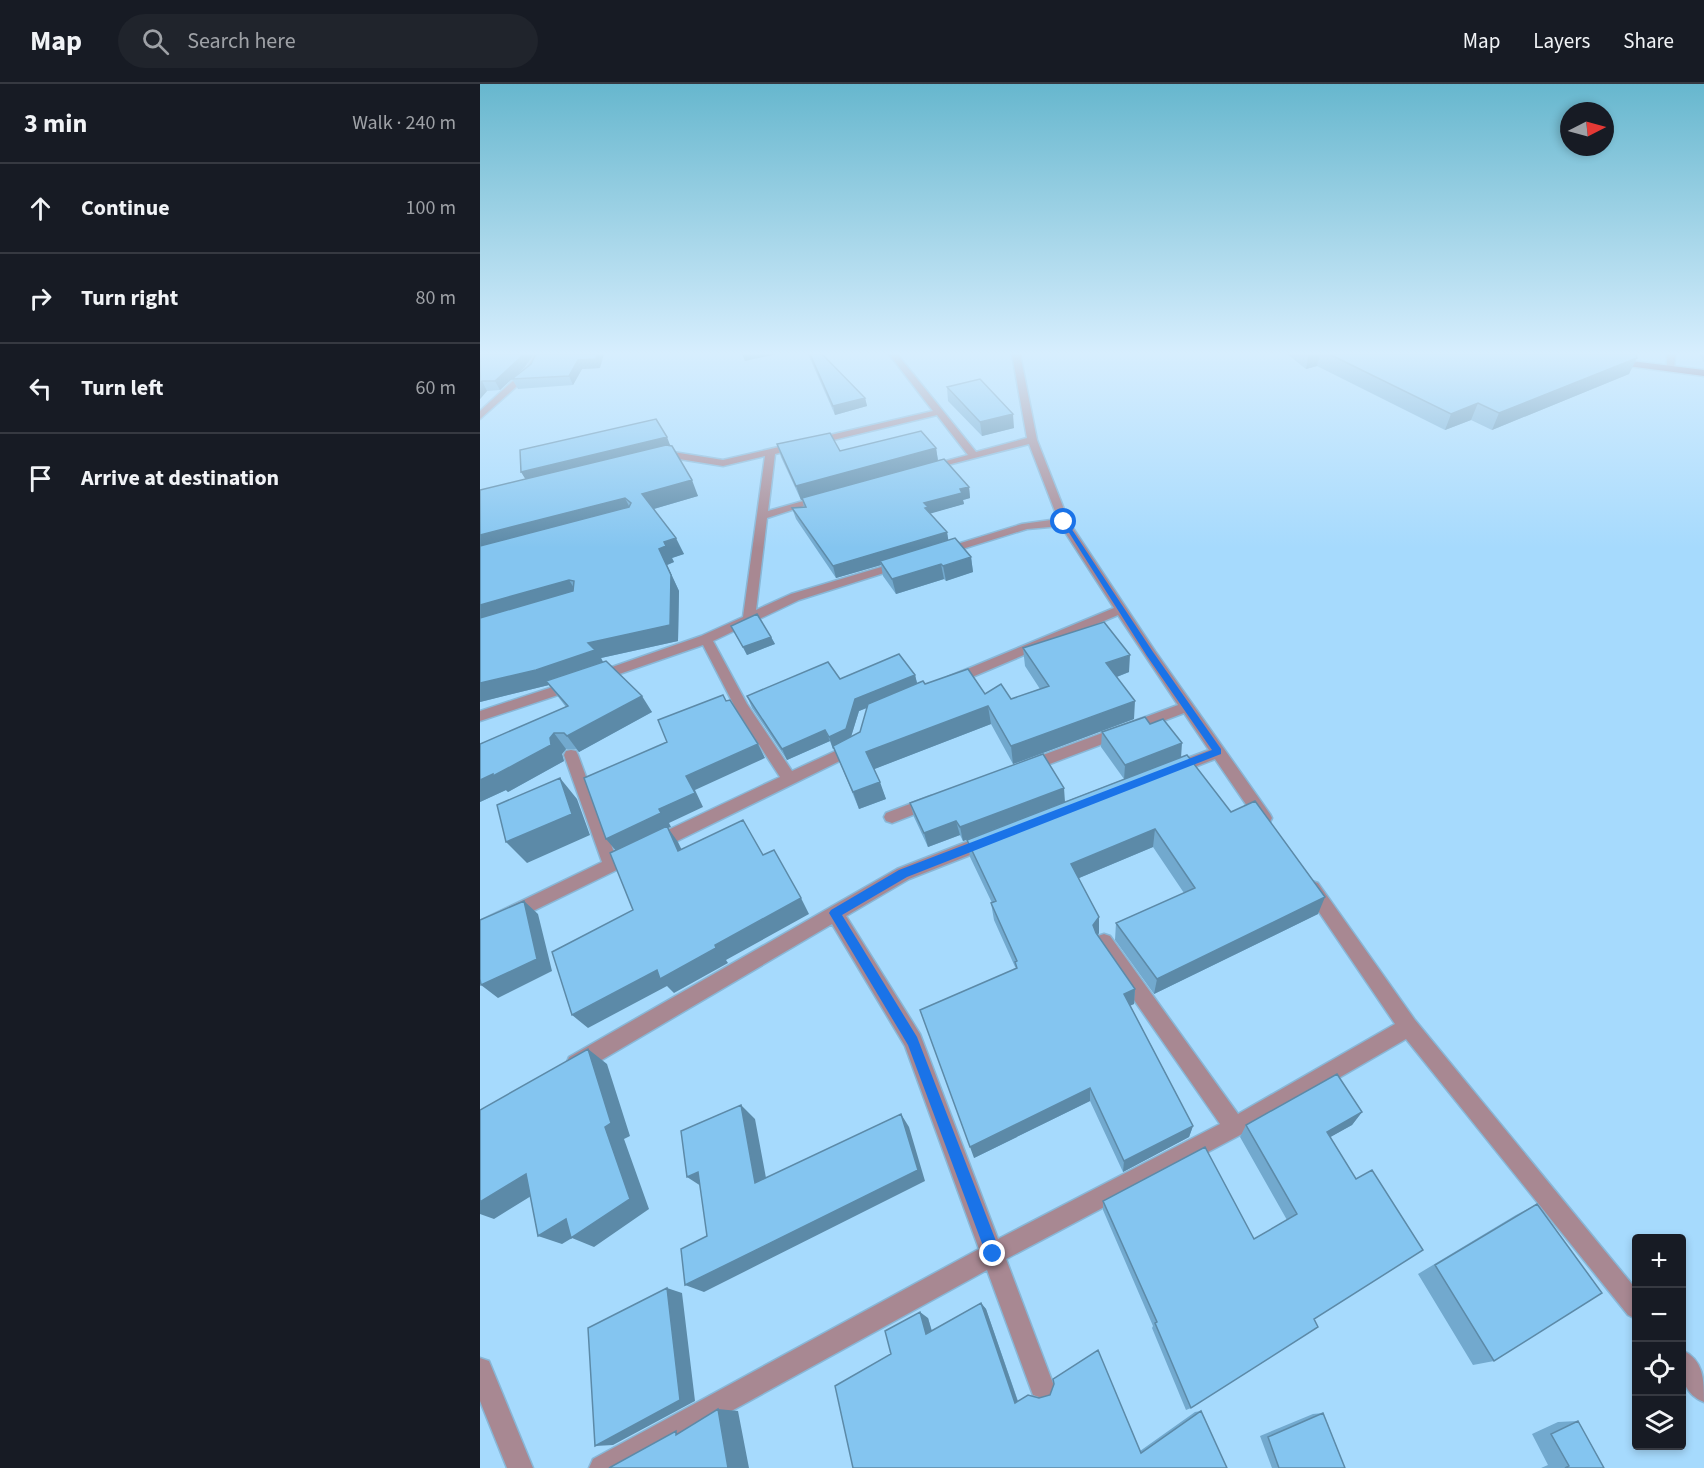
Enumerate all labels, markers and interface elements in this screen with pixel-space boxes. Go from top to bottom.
search box [118,14,538,68]
text: Map [30,21,82,61]
icon: search [139,25,172,58]
text: Search here [187,25,296,57]
text: Map [1463,26,1500,56]
text: Layers [1533,26,1590,56]
text: Share [1623,26,1674,56]
north arrow [1560,102,1614,156]
text: 3 min [24,105,87,142]
text: Walk · 240 m [352,109,456,137]
icon: ahead [24,192,57,225]
text: Continue [81,192,170,224]
text: 100 m [406,194,456,222]
icon: right [24,282,57,315]
text: Turn right [81,282,178,314]
text: 80 m [416,284,456,312]
icon: left [24,372,57,405]
text: Turn left [81,372,163,404]
text: 60 m [416,374,456,402]
icon: arrive [24,462,57,495]
text: Arrive at destination [81,462,279,494]
route start [1050,508,1076,534]
map controls [1632,1234,1686,1450]
button: + [1632,1234,1686,1288]
route end [979,1240,1005,1266]
button: − [1632,1288,1686,1342]
button: locate [1632,1342,1686,1396]
button: layers [1632,1396,1686,1450]

